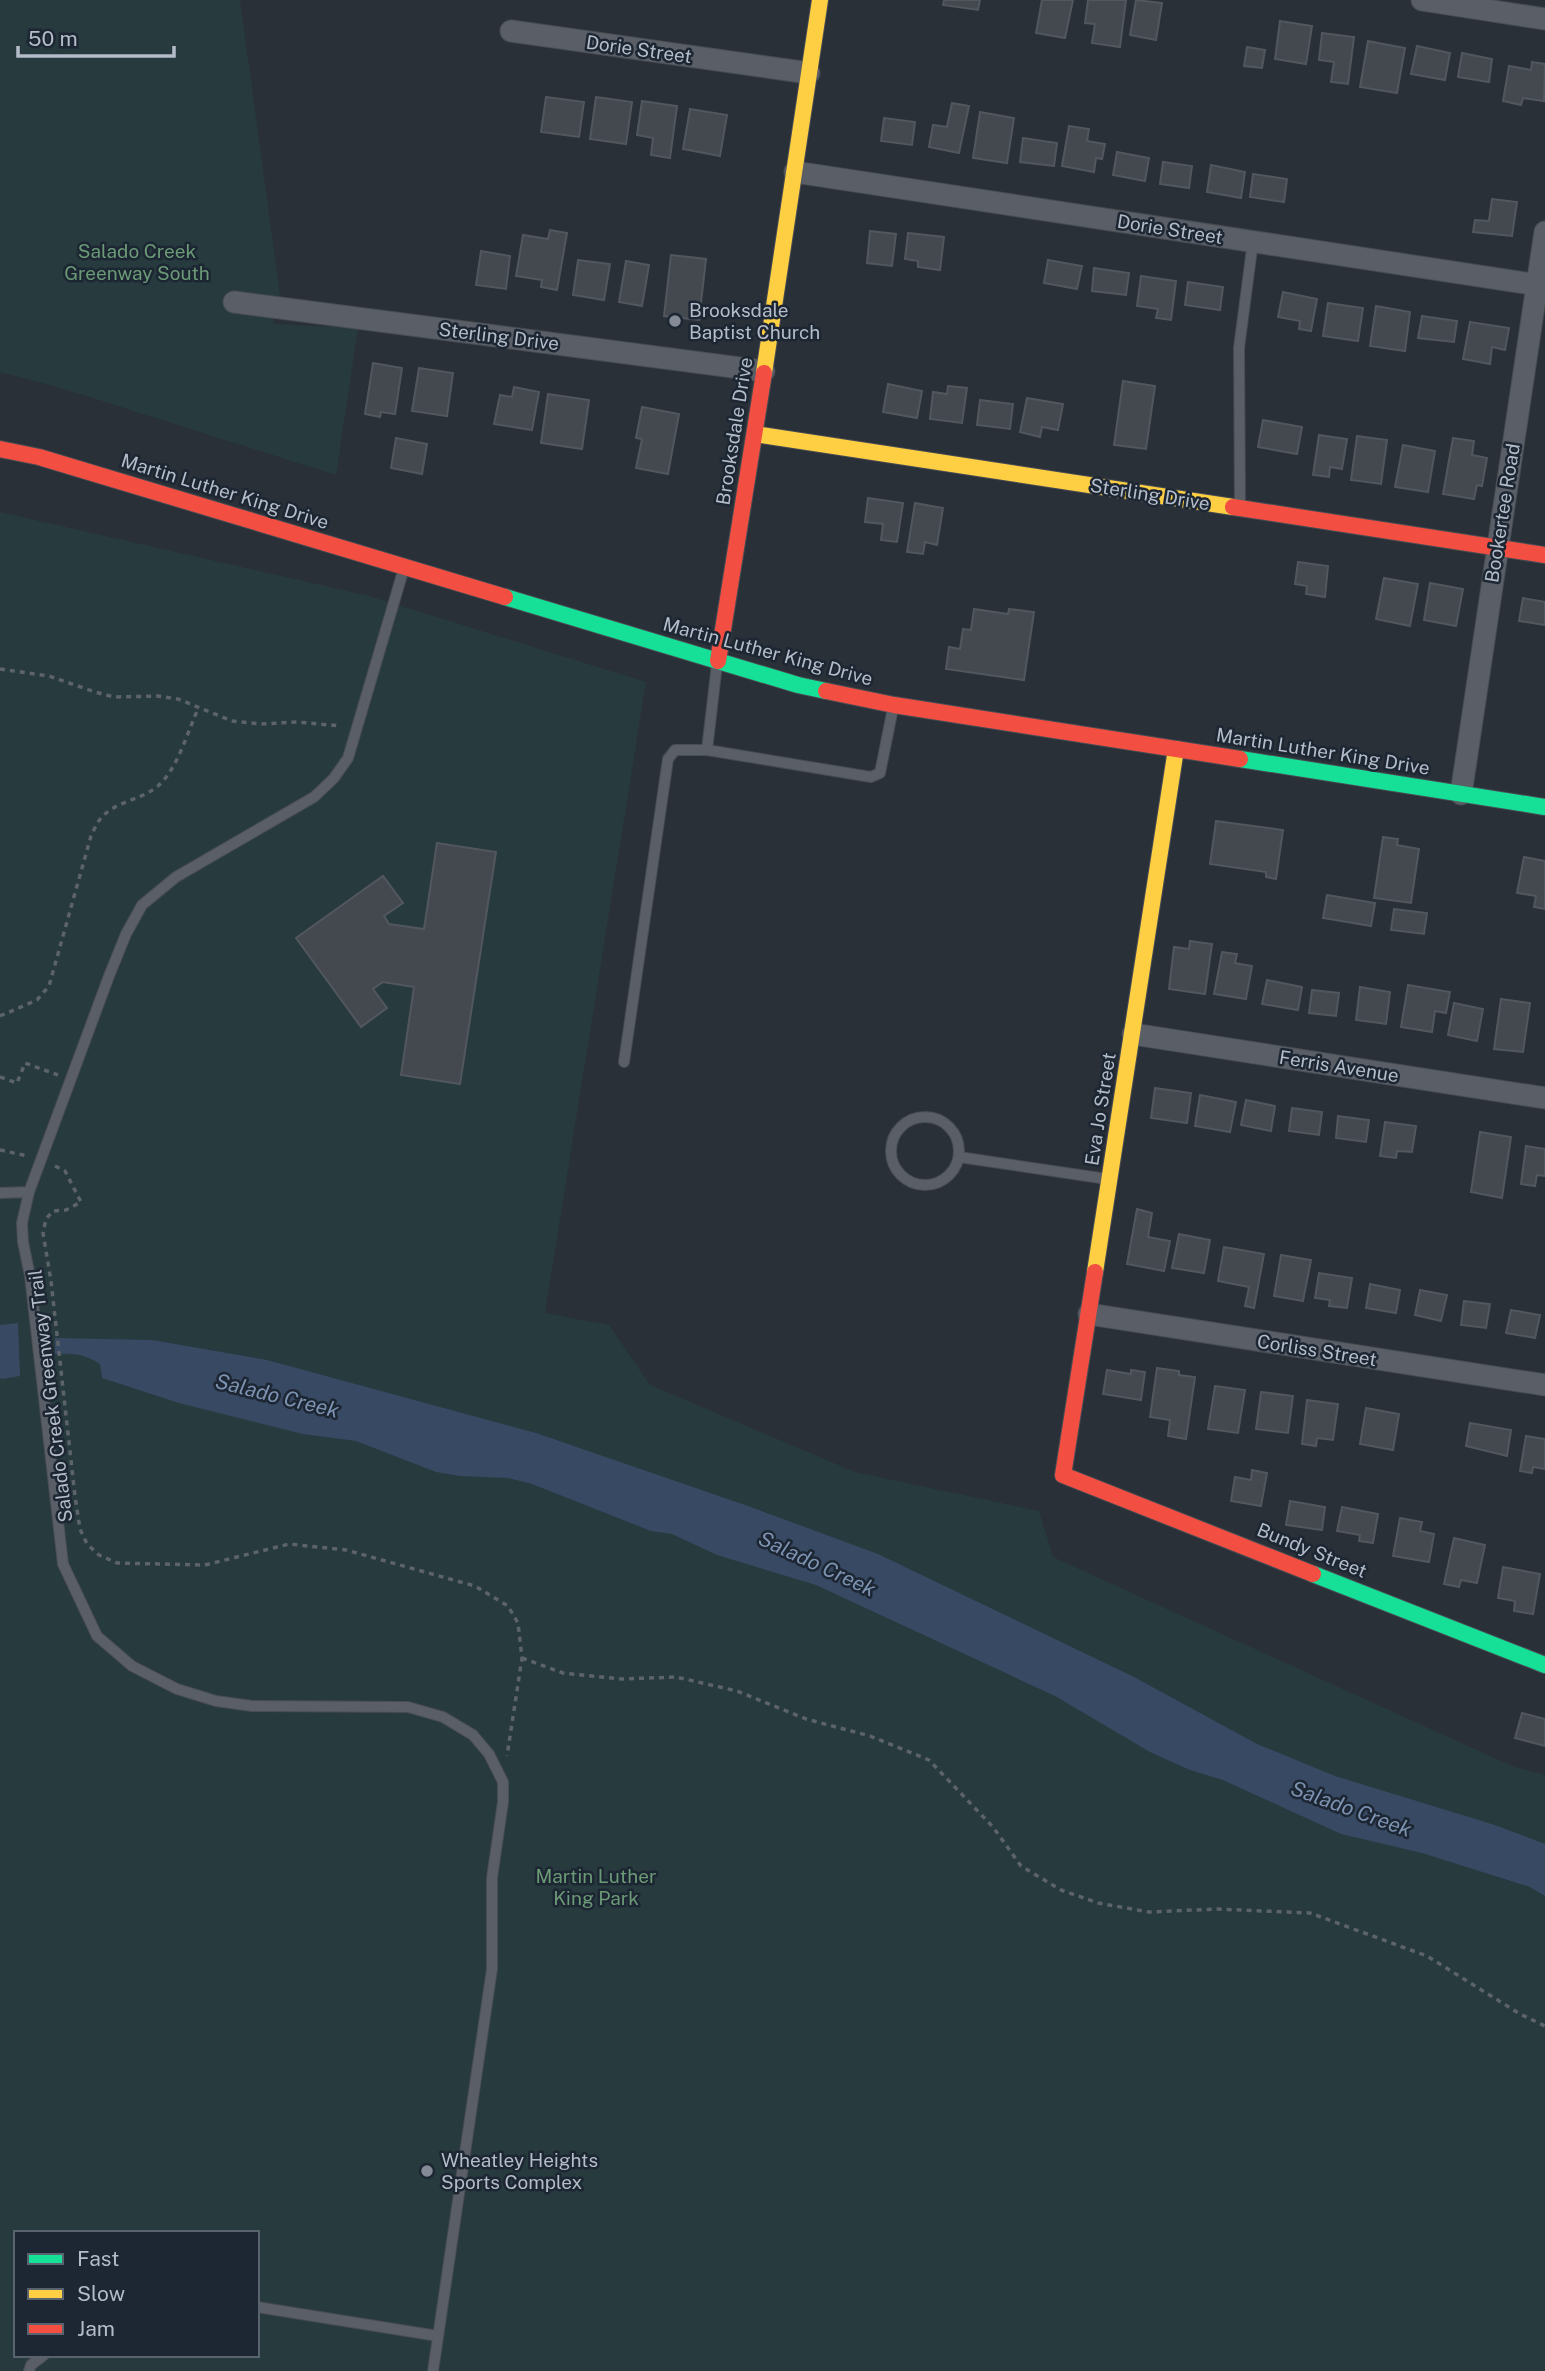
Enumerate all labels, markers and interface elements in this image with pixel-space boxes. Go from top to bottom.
scale bar [18,14,173,58]
text: 50 m [28,26,78,51]
street label: Dorie Street [585,31,693,67]
street label: Dorie Street [1116,210,1224,248]
park label: Salado Creek Greenway South [64,240,210,284]
place label: Brooksdale Baptist Church [689,299,820,343]
marker: Brooksdale Baptist Church [667,313,683,329]
street label: Sterling Drive [438,318,560,354]
street label: Brooksdale Drive [711,355,757,507]
street label: Bookertee Road [1480,442,1524,584]
street label: Martin Luther King Drive [118,449,332,533]
street label: Sterling Drive [1089,474,1211,514]
street label: Martin Luther King Drive [661,612,875,690]
street label: Martin Luther King Drive [1215,723,1431,779]
street label: Ferris Avenue [1278,1046,1400,1086]
street label: Eva Jo Street [1080,1051,1120,1167]
street label: Salado Creek Greenway Trail [24,1268,76,1524]
street label: Corliss Street [1256,1330,1378,1370]
water label: Salado Creek [213,1368,342,1423]
street label: Bundy Street [1254,1518,1370,1582]
water label: Salado Creek [755,1525,880,1602]
water label: Salado Creek [1287,1775,1416,1842]
park label: Martin Luther King Park [536,1865,656,1909]
place label: Wheatley Heights Sports Complex [441,2149,598,2193]
marker: Wheatley Heights Sports Complex [419,2163,435,2179]
legend [14,2231,259,2357]
text: Fast [77,2246,119,2271]
text: Slow [77,2281,125,2306]
text: Jam [77,2316,115,2341]

